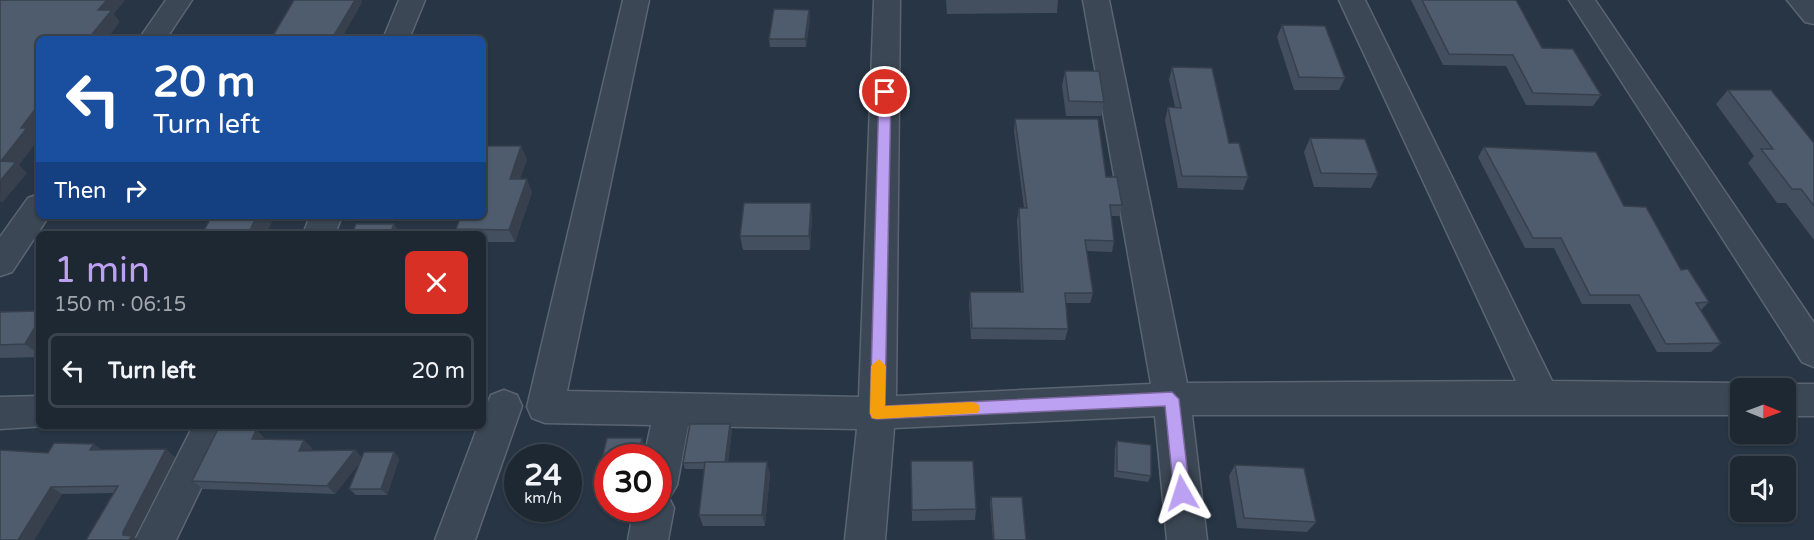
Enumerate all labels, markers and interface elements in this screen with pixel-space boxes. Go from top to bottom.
text: 20 m [153,57,255,108]
icon: left [54,60,132,138]
pin [859,66,910,117]
icon: arrive [868,75,901,108]
text: Turn left [153,108,260,141]
icon: right [119,174,152,207]
text: Then [54,178,107,204]
text: 1 min [54,249,150,292]
button: close [405,251,468,314]
text: 150 m · 06:15 [54,293,186,317]
icon: left [57,354,90,387]
text: Turn left [108,358,196,384]
text: 20 m [411,358,465,384]
north arrow [1730,378,1796,444]
map controls [1730,378,1796,522]
speed limit sign: 30 [594,444,672,522]
button: sound [1730,456,1796,522]
text: 24 [524,457,562,494]
position arrow [1150,461,1214,525]
text: km/h [524,489,562,507]

